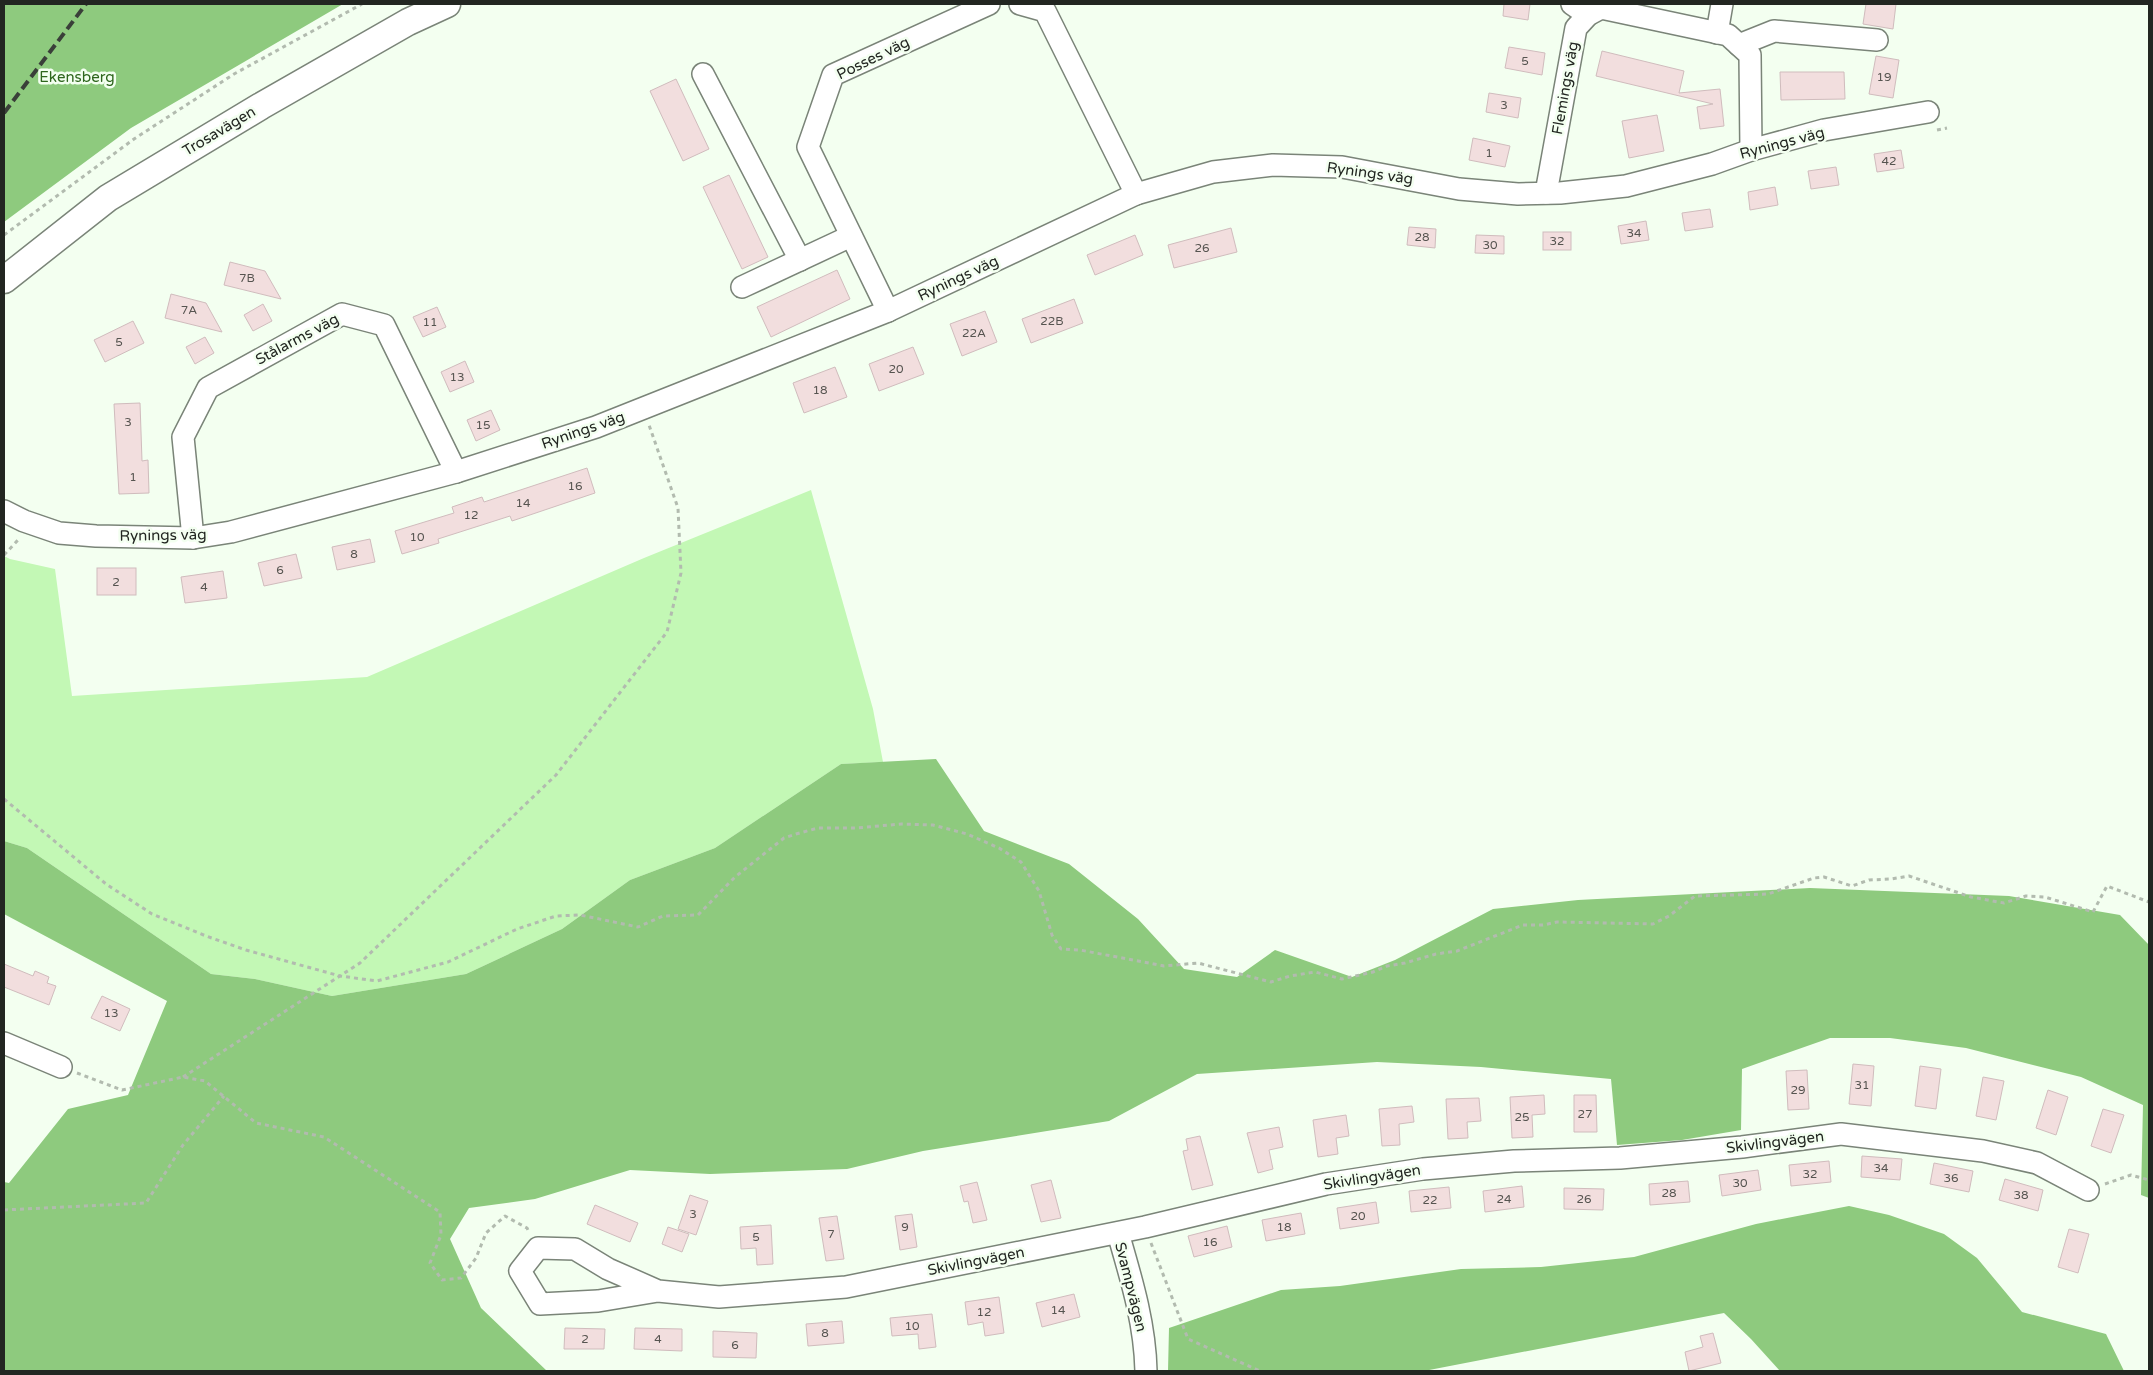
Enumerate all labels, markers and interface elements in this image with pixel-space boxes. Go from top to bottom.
street label: Posses väg [834,33,912,83]
street label: Flemings väg [1548,40,1582,136]
house number: 5 [1521,54,1529,68]
park label: Ekensberg [39,68,115,86]
house number: 19 [1876,70,1892,84]
house number: 3 [1500,98,1508,112]
street label: Trosavägen [179,102,259,160]
street label: Rynings väg [1738,123,1826,163]
house number: 1 [1485,146,1493,160]
house number: 42 [1881,154,1897,168]
street label: Rynings väg [1326,158,1414,188]
house number: 34 [1626,226,1642,240]
house number: 28 [1414,230,1430,244]
house number: 32 [1549,234,1565,248]
house number: 30 [1482,238,1498,252]
house number: 26 [1194,241,1210,255]
street label: Rynings väg [915,251,1001,305]
house number: 7B [239,271,255,285]
house number: 7A [181,303,197,317]
street label: Stålarms väg [252,310,342,368]
house number: 22B [1040,314,1064,328]
house number: 11 [422,315,438,329]
house number: 22A [962,326,986,340]
house number: 5 [115,335,123,349]
house number: 20 [888,362,904,376]
house number: 13 [449,370,465,384]
house number: 18 [812,383,828,397]
street label: Rynings väg [539,407,627,453]
house number: 3 [124,415,132,429]
house number: 15 [475,418,491,432]
house number: 1 [129,470,137,484]
house number: 16 [567,479,583,493]
house number: 14 [515,496,531,510]
house number: 12 [463,508,479,522]
street label: Rynings väg [119,525,207,545]
house number: 10 [409,530,425,544]
house number: 8 [350,547,358,561]
house number: 6 [276,563,284,577]
house number: 2 [112,575,120,589]
house number: 4 [200,580,208,594]
house number: 13 [103,1006,119,1020]
house number: 31 [1854,1078,1870,1092]
house number: 29 [1790,1083,1806,1097]
house number: 27 [1577,1107,1593,1121]
house number: 25 [1514,1110,1530,1124]
street label: Skivlingvägen [1725,1127,1825,1157]
street label: Skivlingvägen [1322,1160,1422,1194]
house number: 34 [1873,1161,1889,1175]
house number: 32 [1802,1167,1818,1181]
house number: 36 [1943,1171,1959,1185]
house number: 30 [1732,1176,1748,1190]
house number: 28 [1661,1186,1677,1200]
house number: 38 [2013,1188,2029,1202]
house number: 24 [1496,1192,1512,1206]
house number: 26 [1576,1192,1592,1206]
house number: 22 [1422,1193,1438,1207]
house number: 3 [689,1207,697,1221]
house number: 20 [1350,1209,1366,1223]
house number: 9 [901,1220,909,1234]
house number: 18 [1276,1220,1292,1234]
house number: 7 [827,1227,835,1241]
house number: 5 [752,1230,760,1244]
house number: 16 [1202,1235,1218,1249]
street label: Svampvägen [1111,1240,1151,1334]
street label: Skivlingvägen [926,1243,1026,1279]
house number: 14 [1050,1303,1066,1317]
house number: 12 [976,1305,992,1319]
house number: 10 [904,1319,920,1333]
house number: 8 [821,1326,829,1340]
house number: 2 [581,1332,589,1346]
house number: 4 [654,1332,662,1346]
house number: 6 [731,1338,739,1352]

